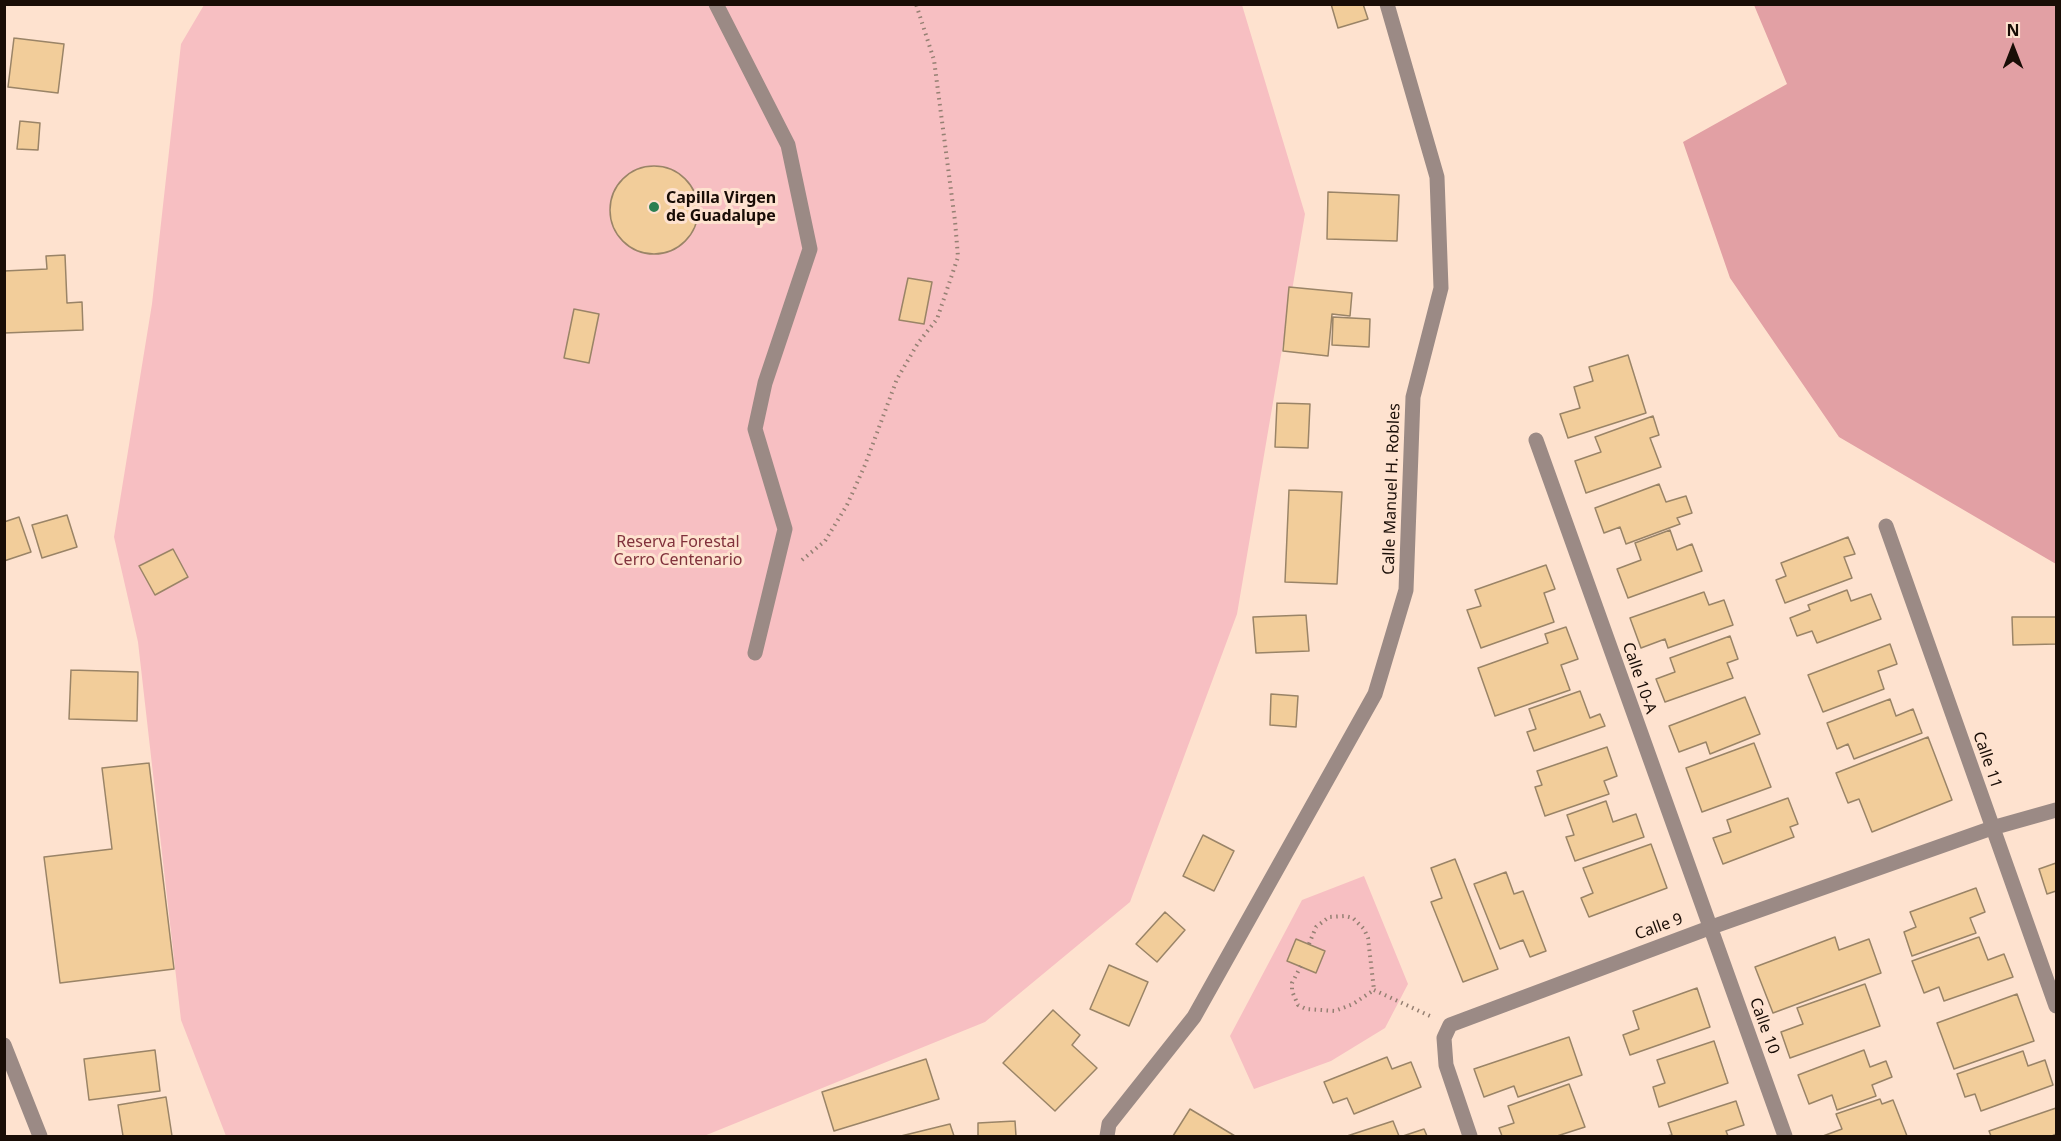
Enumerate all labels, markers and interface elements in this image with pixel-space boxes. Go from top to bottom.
north arrow [1983,18,2043,78]
text: N [2006,19,2020,41]
place label: Capilla Virgen de Guadalupe [666,188,776,226]
marker: Capilla Virgen de Guadalupe [647,200,661,214]
street label: Calle Manuel H. Robles [1379,403,1405,575]
park label: Reserva Forestal Cerro Centenario [614,532,742,570]
street label: Calle 10-A [1618,640,1660,716]
street label: Calle 11 [1968,729,2006,791]
street label: Calle 9 [1632,909,1686,945]
street label: Calle 10 [1745,995,1783,1057]

